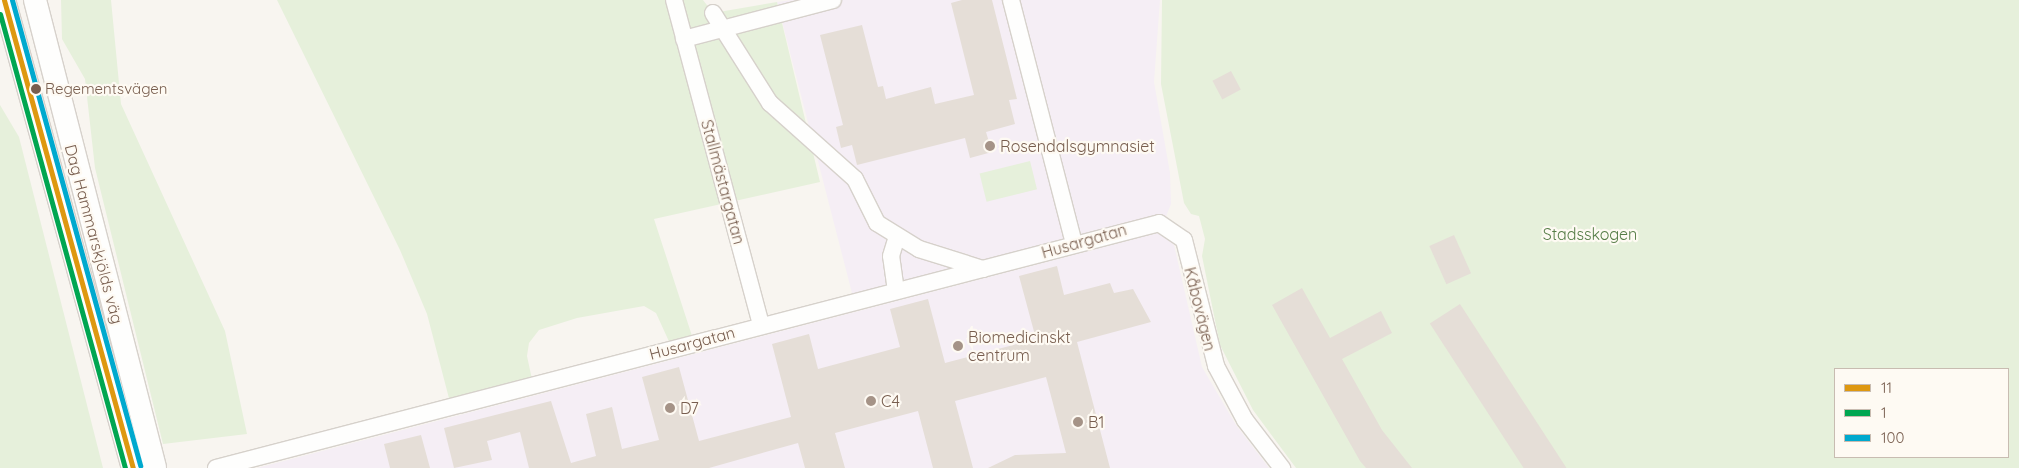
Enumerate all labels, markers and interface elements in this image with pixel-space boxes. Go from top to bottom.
place label: Regementsvägen [45,80,167,98]
marker: Regementsvägen [31,84,41,94]
street label: Stallmästargatan [697,118,749,246]
place label: Rosendalsgymnasiet [1000,136,1155,156]
marker: Rosendalsgymnasiet [984,140,996,152]
street label: Dag Hammarskjölds väg [61,142,127,326]
street label: Husargatan [1039,220,1129,262]
park label: Stadsskogen [1543,224,1637,244]
street label: Kåbovägen [1180,265,1220,353]
street label: Husargatan [647,322,737,364]
place label: Biomedicinskt centrum [968,327,1071,365]
marker: Biomedicinskt centrum [952,340,964,352]
legend [1834,368,2009,458]
text: 11 [1881,378,1892,397]
place label: C4 [881,391,900,411]
marker: C4 [865,395,877,407]
place label: D7 [680,398,699,418]
marker: D7 [664,402,676,414]
text: 1 [1881,403,1887,422]
place label: B1 [1088,412,1104,432]
marker: B1 [1072,416,1084,428]
text: 100 [1881,428,1904,447]

